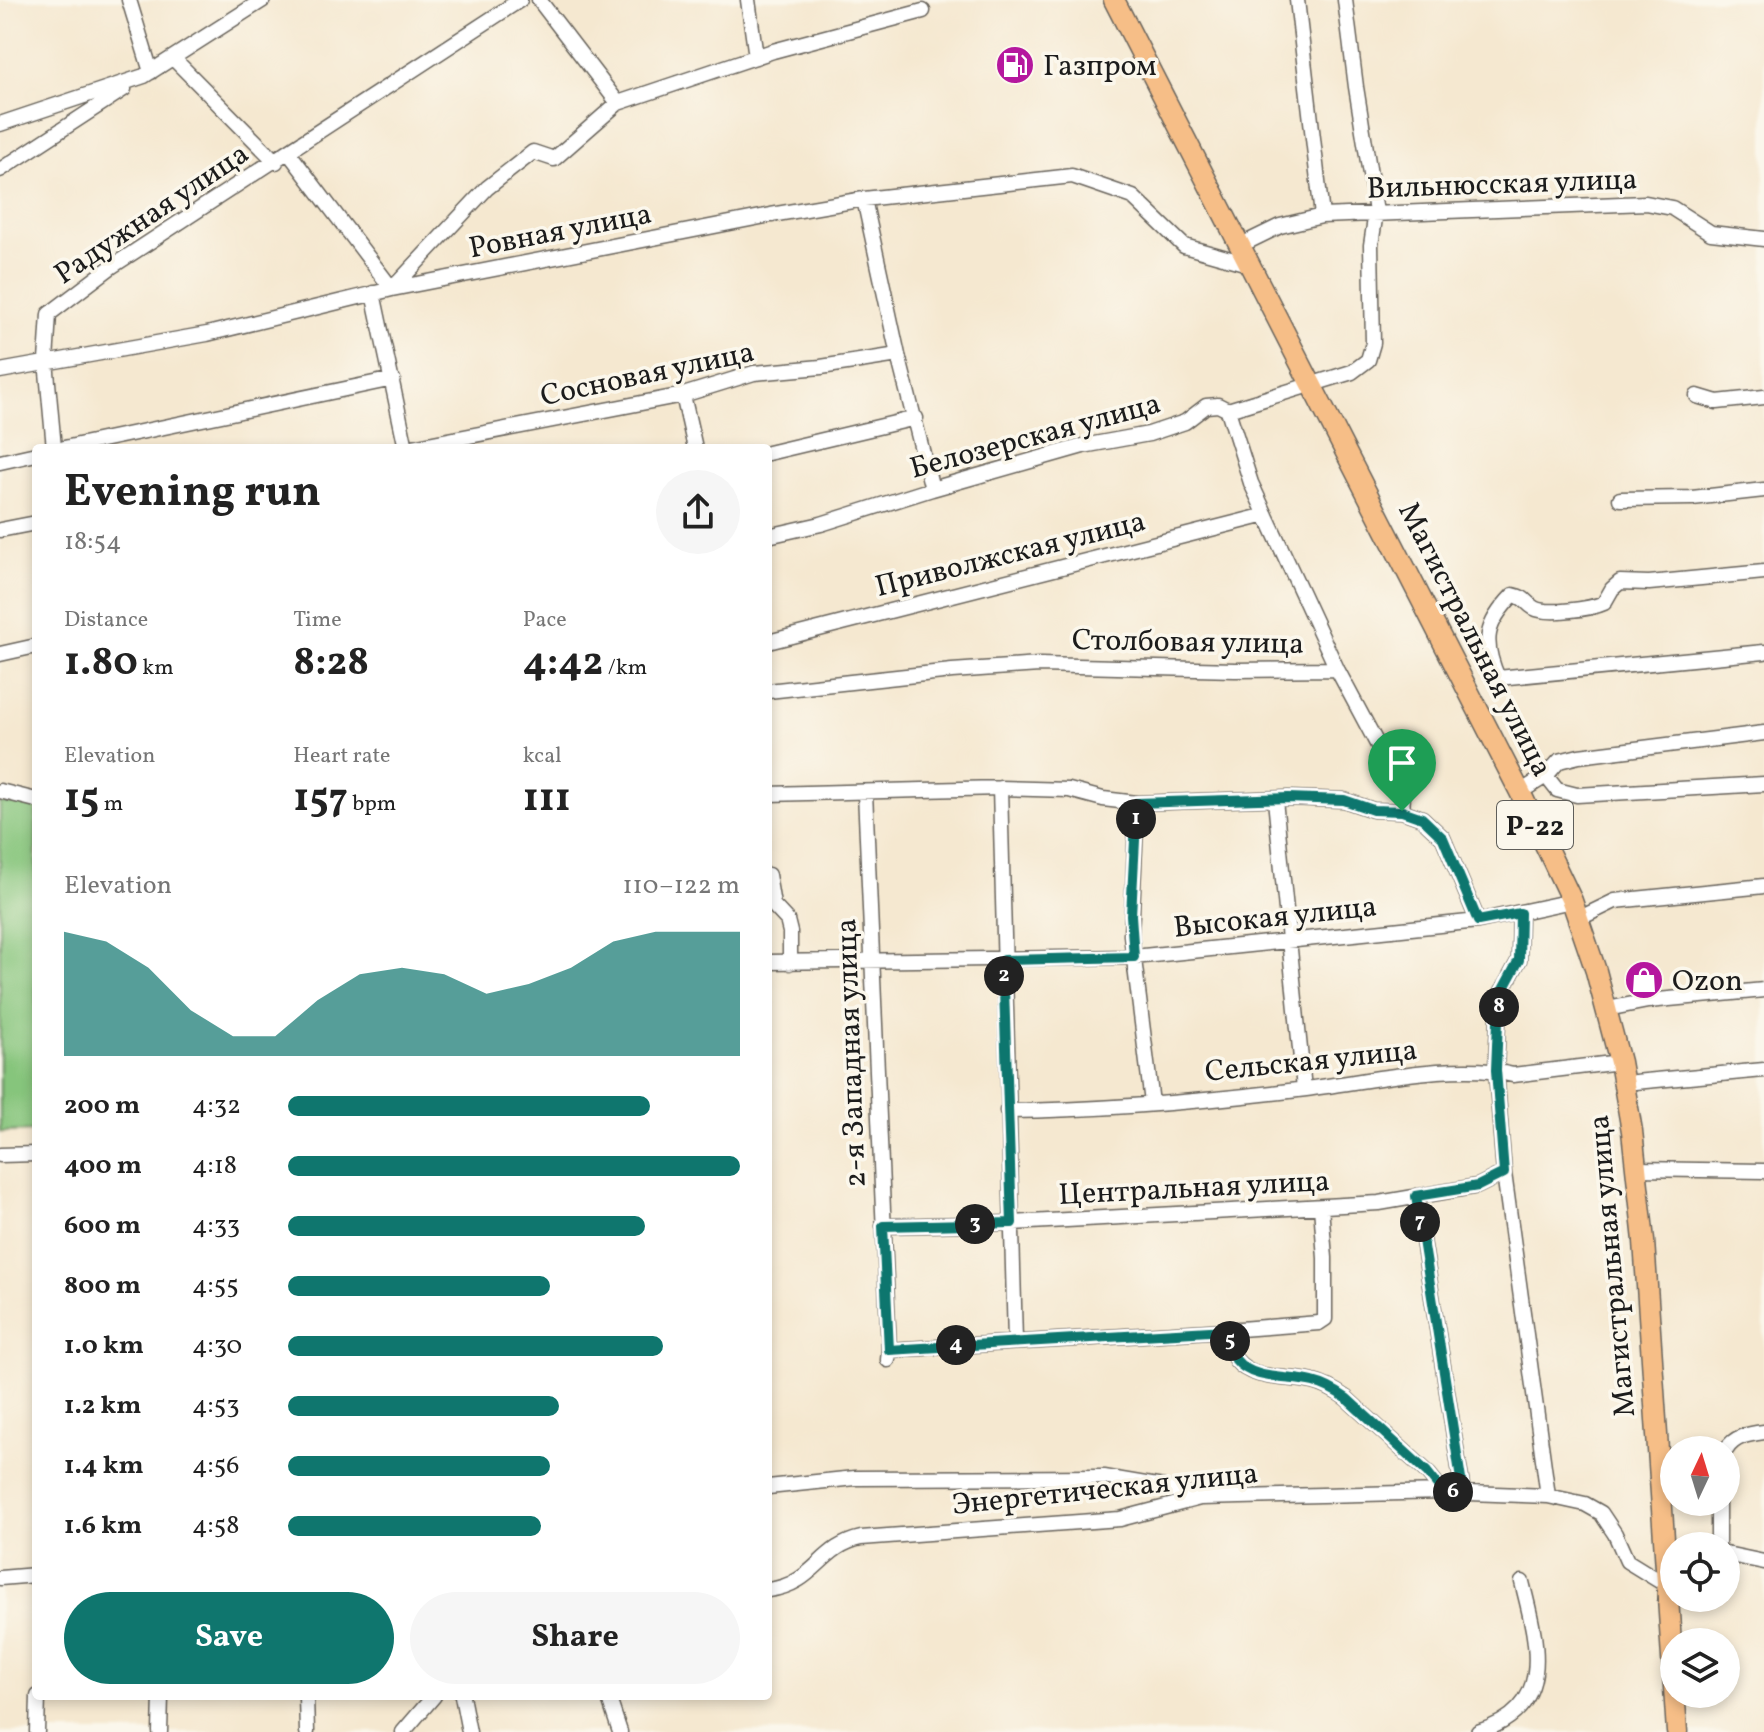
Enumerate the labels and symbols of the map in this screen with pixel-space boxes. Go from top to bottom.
fuel station icon: Газпром [994,44,1036,86]
place label: Газпром [1043,46,1157,88]
street label: Радужная улица [46,134,258,295]
street label: Вильнюсская улица [1366,159,1638,211]
street label: Ровная улица [465,194,655,270]
street label: Сосновая улица [537,332,758,418]
street label: Белозерская улица [905,383,1166,491]
street label: Магистральная улица [1387,495,1562,785]
street label: Приволжская улица [871,501,1150,609]
street label: Столбовая улица [1072,620,1304,666]
pin [1368,729,1436,811]
pin: 1 [1116,799,1156,839]
road number: Р-22 [1497,801,1573,849]
street label: Высокая улица [1171,886,1379,950]
street label: 2-я Западная улица [826,918,878,1188]
pin: 2 [984,956,1024,996]
shop icon: Ozon [1623,959,1665,1001]
place label: Ozon [1672,961,1743,1003]
pin: 8 [1479,987,1519,1027]
street label: Сельская улица [1203,1030,1419,1094]
street label: Магистральная улица [1579,1113,1647,1419]
street label: Центральная улица [1057,1161,1331,1217]
pin: 7 [1400,1202,1440,1242]
pin: 3 [955,1204,995,1244]
pin: 5 [1210,1321,1250,1361]
pin: 4 [936,1325,976,1365]
north arrow [1660,1436,1740,1516]
street label: Энергетическая улица [950,1453,1260,1527]
pin: 6 [1433,1472,1473,1512]

